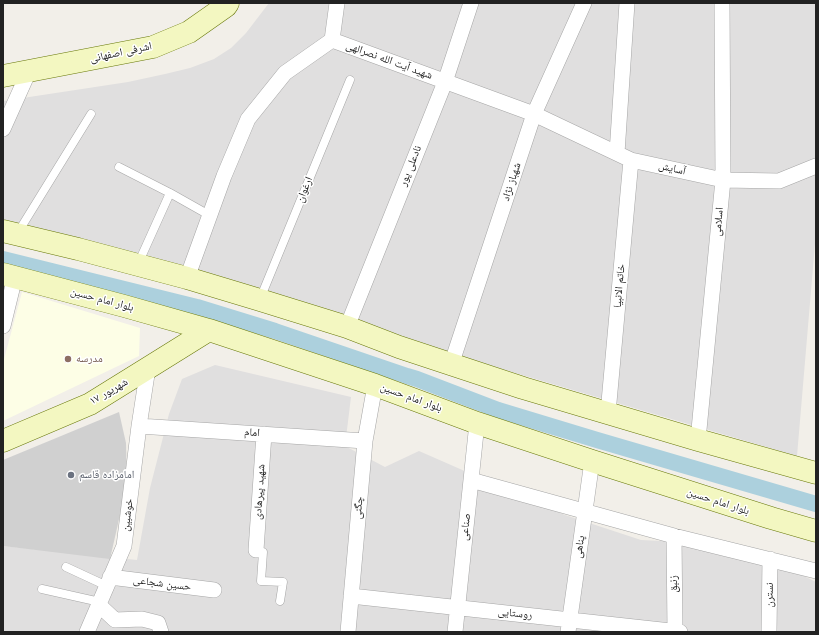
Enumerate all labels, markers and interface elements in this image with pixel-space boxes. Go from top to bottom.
street label: شهید آیت الله نصرالهی [344,39,434,83]
street label: اشرفی اصفهانی [89,40,153,66]
street label: نادعلی پور [397,144,425,188]
street label: آسایش [657,159,687,179]
street label: شهباز نژاد [500,161,524,203]
street label: ارغوان [294,175,316,205]
street label: اسلامی [711,207,727,237]
street label: خاتم الانبیا [612,264,628,308]
street label: بلوار امام حسین [69,285,135,315]
place label: مدرسه [76,352,103,366]
marker: مدرسه [63,354,73,364]
street label: ۱۷ شهریور [87,376,131,408]
street label: بلوار امام حسین [378,381,444,415]
street label: امام [244,426,260,440]
street label: شهید پیرهادی [251,464,269,520]
place label: امامزاده قاسم [79,468,134,482]
marker: امامزاده قاسم [66,470,76,480]
street label: بلوار امام حسین [685,486,751,518]
street label: چگنی [351,496,367,520]
street label: خوشبین [119,498,137,532]
street label: صناعی [458,513,474,541]
street label: پناهی [572,535,588,559]
street label: حسین شجاعی [132,574,192,594]
street label: زنبق [667,575,681,593]
street label: نسترن [763,582,777,608]
street label: روستایی [497,606,533,622]

